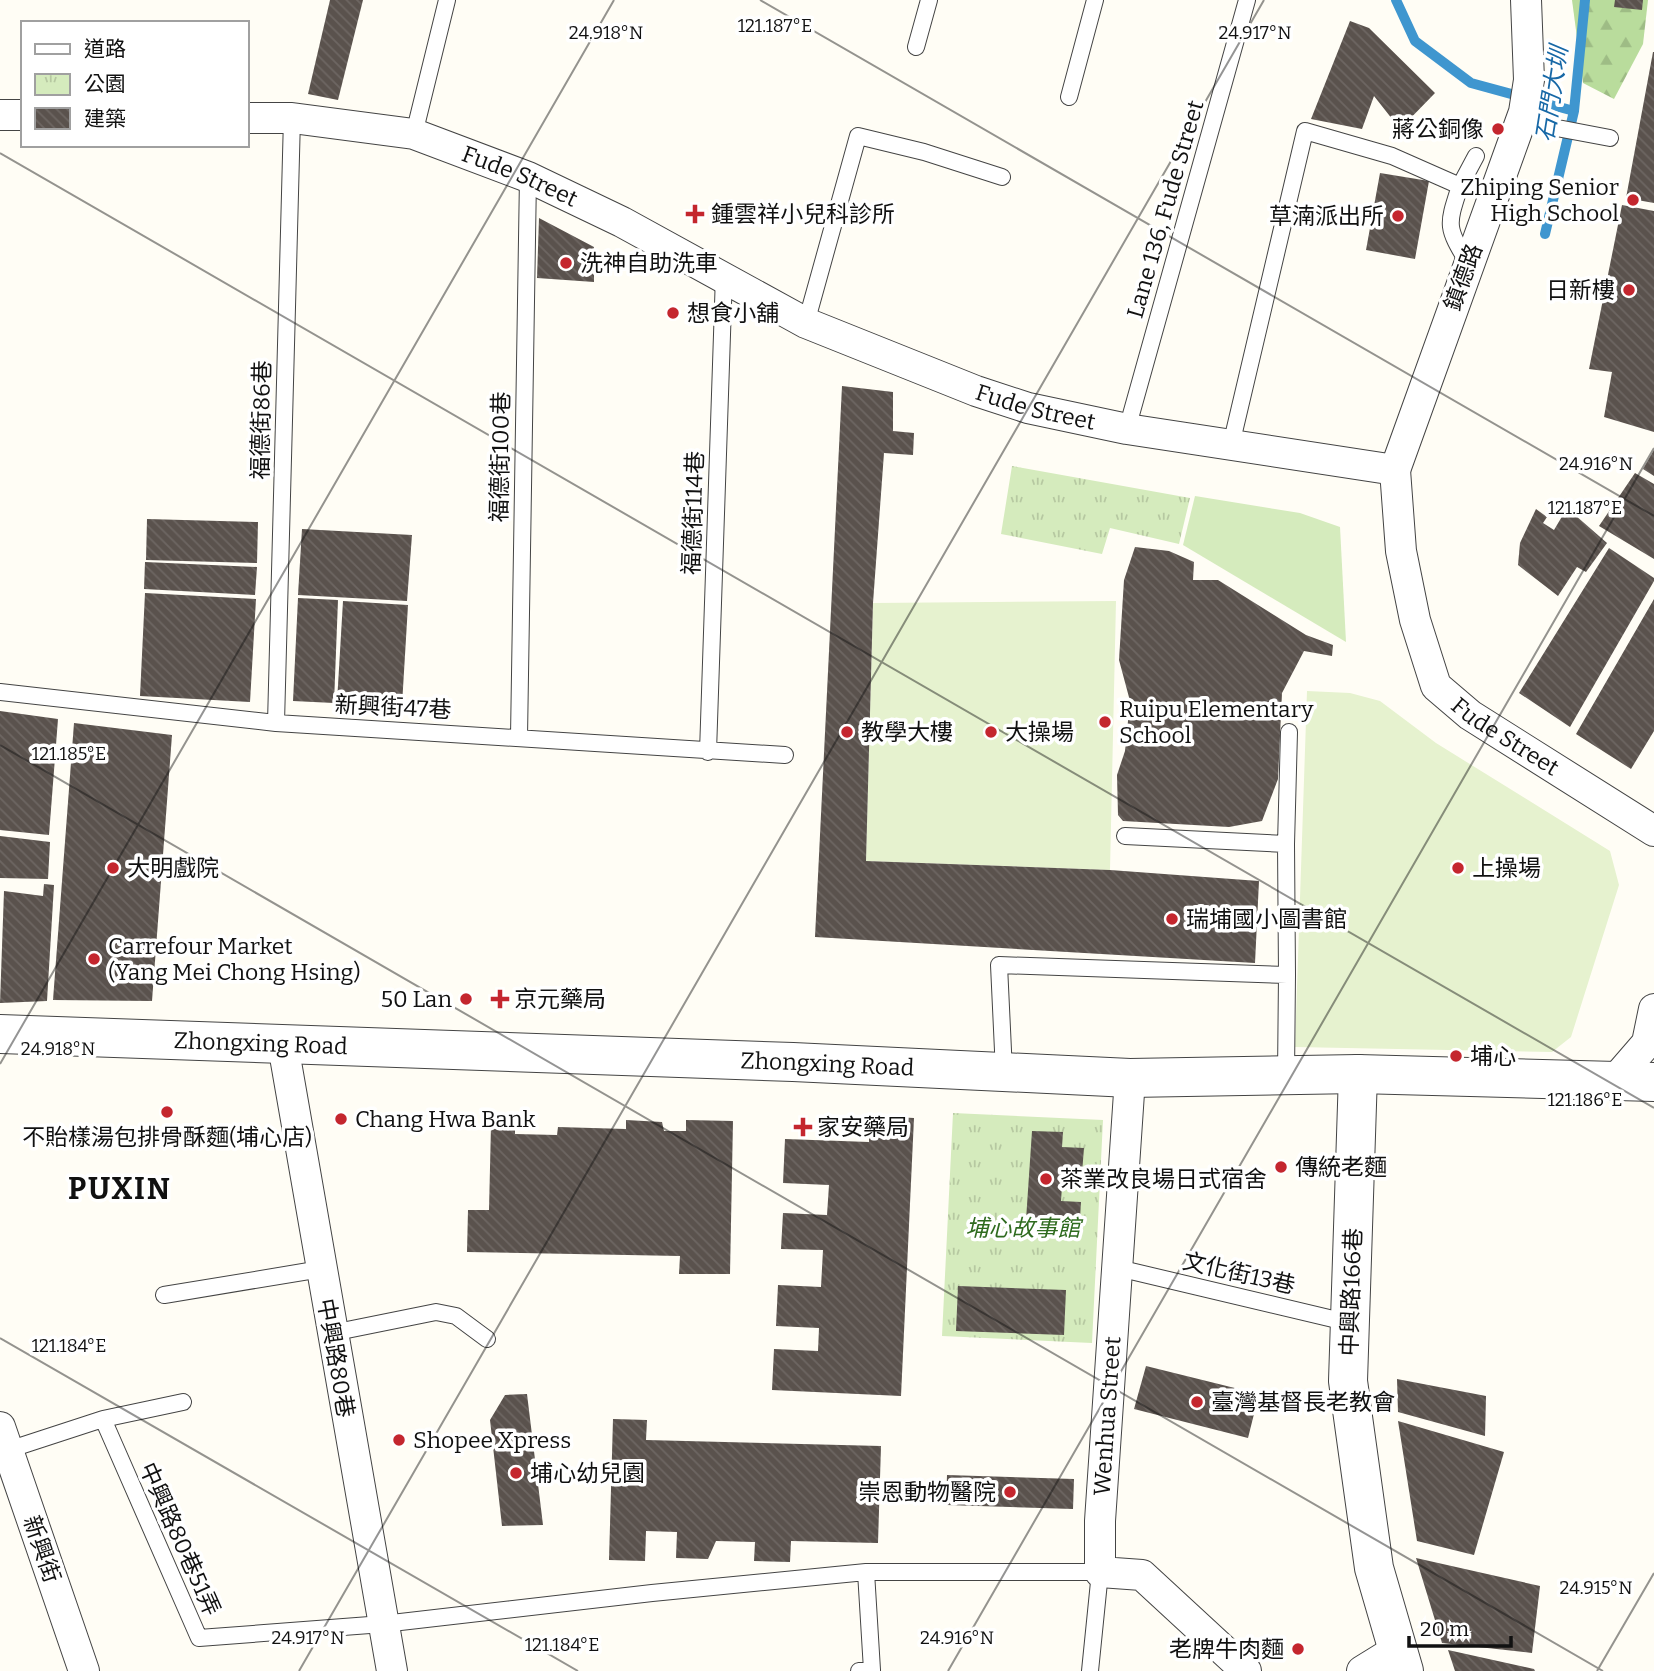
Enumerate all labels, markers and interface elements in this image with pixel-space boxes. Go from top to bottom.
text: 121.187°E [738,15,812,37]
legend [21,21,248,147]
text: 24.918°N [569,22,643,44]
text: 24.917°N [1218,22,1292,44]
text: 道路 [84,36,126,62]
water label: 石門大圳 [1531,41,1574,144]
text: 公園 [84,71,126,97]
street label: Lane 136, Fude Street [1121,97,1209,321]
text: 建築 [84,106,126,132]
place label: 蔣公銅像 [1392,115,1484,143]
marker: 蔣公銅像 [1490,121,1506,137]
street label: Fude Street [458,139,582,213]
place label: Zhiping Senior High School [1460,173,1619,227]
marker: Zhiping Senior High School [1625,192,1641,208]
place label: 鍾雲祥小兒科診所 [711,200,895,228]
place label: 草湳派出所 [1269,202,1384,230]
marker: 鍾雲祥小兒科診所 [685,204,705,224]
marker: 草湳派出所 [1390,208,1406,224]
street label: 鎮德路 [1438,240,1488,314]
place label: 洗神自助洗車 [580,249,718,277]
marker: 洗神自助洗車 [558,255,574,271]
place label: 日新樓 [1546,276,1615,304]
marker: 日新樓 [1621,282,1637,298]
place label: 想食小舖 [687,299,779,327]
marker: 想食小舖 [665,305,681,321]
street label: 福德街86巷 [246,360,276,480]
street label: Fude Street [972,378,1098,436]
street label: 福德街100巷 [485,391,515,523]
street label: 福德街114巷 [677,450,709,576]
text: 24.916°N [1559,453,1633,475]
text: 121.187°E [1548,497,1622,519]
street label: 新興街47巷 [334,690,452,724]
street label: Fude Street [1446,691,1564,782]
place label: Ruipu Elementary School [1119,695,1314,749]
marker: Ruipu Elementary School [1097,714,1113,730]
place label: 教學大樓 [861,718,953,746]
place label: 大操場 [1005,718,1074,746]
marker: 教學大樓 [839,724,855,740]
marker: 大操場 [983,724,999,740]
text: 121.185°E [32,743,106,765]
place label: 大明戲院 [127,854,219,882]
place label: 上操場 [1472,854,1541,882]
marker: 大明戲院 [105,860,121,876]
marker: 上操場 [1450,860,1466,876]
place label: 瑞埔國小圖書館 [1186,905,1347,933]
marker: 瑞埔國小圖書館 [1164,911,1180,927]
place label: Carrefour Market (Yang Mei Chong Hsing) [108,932,361,986]
marker: Carrefour Market (Yang Mei Chong Hsing) [86,951,102,967]
place label: 50 Lan [381,985,452,1013]
place label: 京元藥局 [514,985,606,1013]
marker: 50 Lan [458,991,474,1007]
marker: 京元藥局 [492,991,508,1007]
street label: Zhongxing Road [173,1026,349,1060]
text: 24.918°N [21,1038,95,1060]
place label: 埔心 [1470,1042,1516,1070]
street label: Zhongxing Road [740,1046,915,1082]
marker: 埔心 [1448,1048,1464,1064]
text: 121.186°E [1547,1089,1623,1111]
marker: 不貽樣湯包排骨酥麵(埔心店) [159,1104,175,1120]
place label: Chang Hwa Bank [355,1105,535,1133]
marker: Chang Hwa Bank [333,1111,349,1127]
place label: 家安藥局 [817,1113,909,1141]
marker: 家安藥局 [795,1119,811,1135]
place label: 不貽樣湯包排骨酥麵(埔心店) [22,1123,312,1151]
place label: 傳統老麵 [1295,1153,1387,1181]
marker: 傳統老麵 [1273,1159,1289,1175]
place label: 茶業改良場日式宿舍 [1060,1165,1267,1193]
district label: PUXIN [68,1171,172,1207]
marker: 茶業改良場日式宿舍 [1038,1171,1054,1187]
park label: 埔心故事館 [966,1214,1084,1242]
street label: 中興路166巷 [1335,1227,1367,1357]
street label: 文化街13巷 [1180,1246,1298,1300]
street label: 中興路80巷 [312,1296,360,1420]
text: 121.184°E [32,1335,106,1357]
street label: Wenhua Street [1087,1335,1127,1497]
place label: 臺灣基督長老教會 [1211,1388,1395,1416]
marker: 臺灣基督長老教會 [1189,1394,1205,1410]
place label: Shopee Xpress [413,1426,571,1454]
marker: Shopee Xpress [391,1432,407,1448]
street label: 中興路80巷51弄 [134,1458,226,1620]
place label: 埔心幼兒園 [530,1459,645,1487]
marker: 埔心幼兒園 [508,1465,524,1481]
place label: 崇恩動物醫院 [858,1478,996,1506]
marker: 崇恩動物醫院 [1002,1484,1018,1500]
street label: 新興街 [18,1512,66,1586]
text: 24.915°N [1559,1577,1633,1599]
scale bar [1409,1604,1510,1648]
text: 20 m [1420,1616,1469,1642]
text: 24.917°N [271,1627,345,1649]
text: 24.916°N [920,1627,994,1649]
text: 121.184°E [525,1634,599,1656]
place label: 老牌牛肉麵 [1169,1635,1284,1663]
marker: 老牌牛肉麵 [1290,1641,1306,1657]

